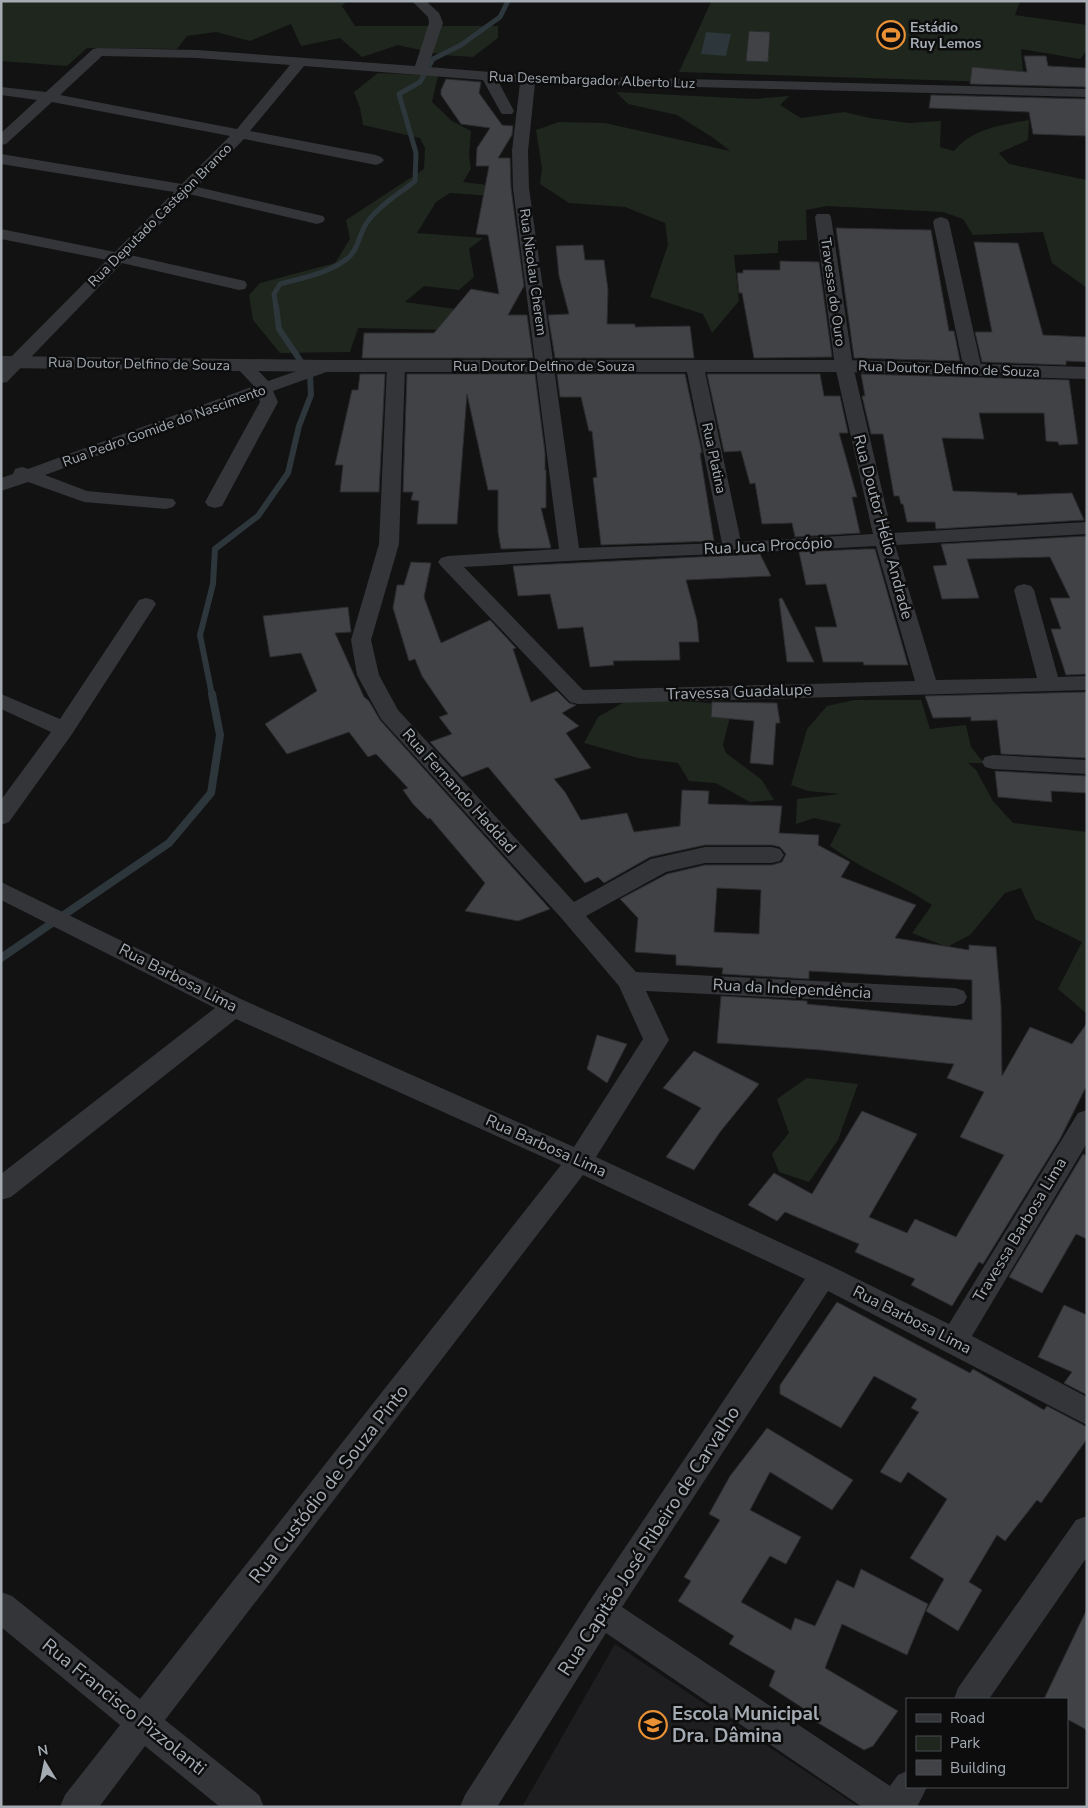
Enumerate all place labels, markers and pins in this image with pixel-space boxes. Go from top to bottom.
place label: Estádio Ruy Lemos [910,18,982,53]
sports icon: Estádio Ruy Lemos [876,20,906,50]
place label: Escola Municipal Dra. Dâmina [672,1701,819,1749]
school or university icon: Escola Municipal Dra. Dâmina [638,1710,668,1740]

